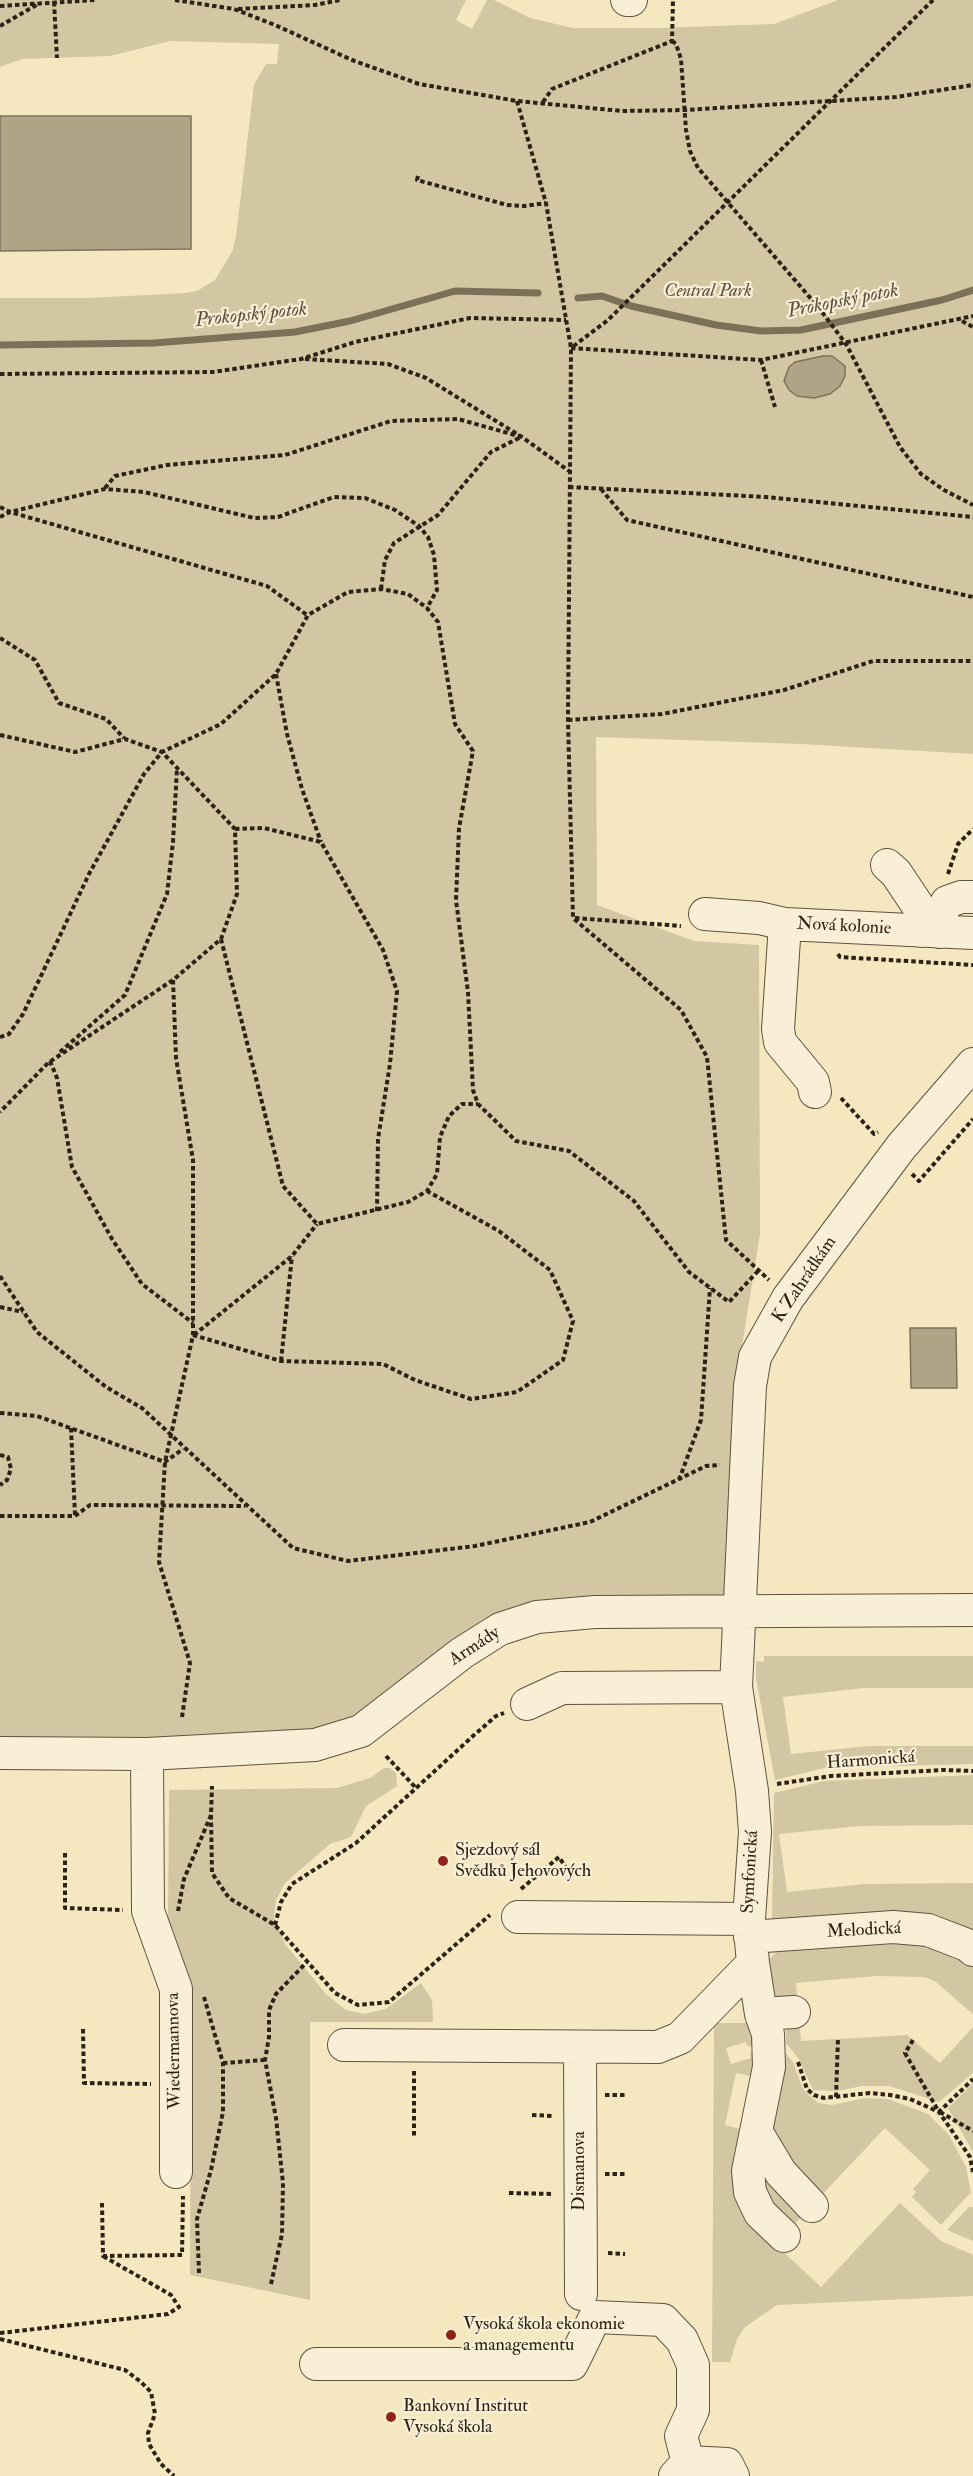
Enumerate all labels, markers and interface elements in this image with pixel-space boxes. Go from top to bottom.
water label: Prokopský potok [785,279,901,325]
park label: Central Park [664,281,752,303]
water label: Prokopský potok [194,298,308,334]
street label: Nová kolonie [796,914,892,940]
street label: K Zahrádkám [768,1233,842,1327]
street label: Armády [446,1623,504,1671]
street label: Harmonická [826,1747,916,1775]
street label: Symfonická [738,1830,764,1914]
place label: Sjezdový sál Svědků Jehovových [455,1840,591,1882]
marker: Sjezdový sál Svědků Jehovových [436,1854,450,1868]
street label: Melodická [826,1918,902,1944]
street label: Wiedermannova [163,1992,187,2110]
street label: Dismanova [569,2131,591,2211]
place label: Vysoká škola ekonomie a managementu [463,2314,625,2356]
marker: Vysoká škola ekonomie a managementu [444,2328,458,2342]
place label: Bankovní Institut Vysoká škola [403,2396,528,2438]
marker: Bankovní Institut Vysoká škola [384,2410,398,2424]

